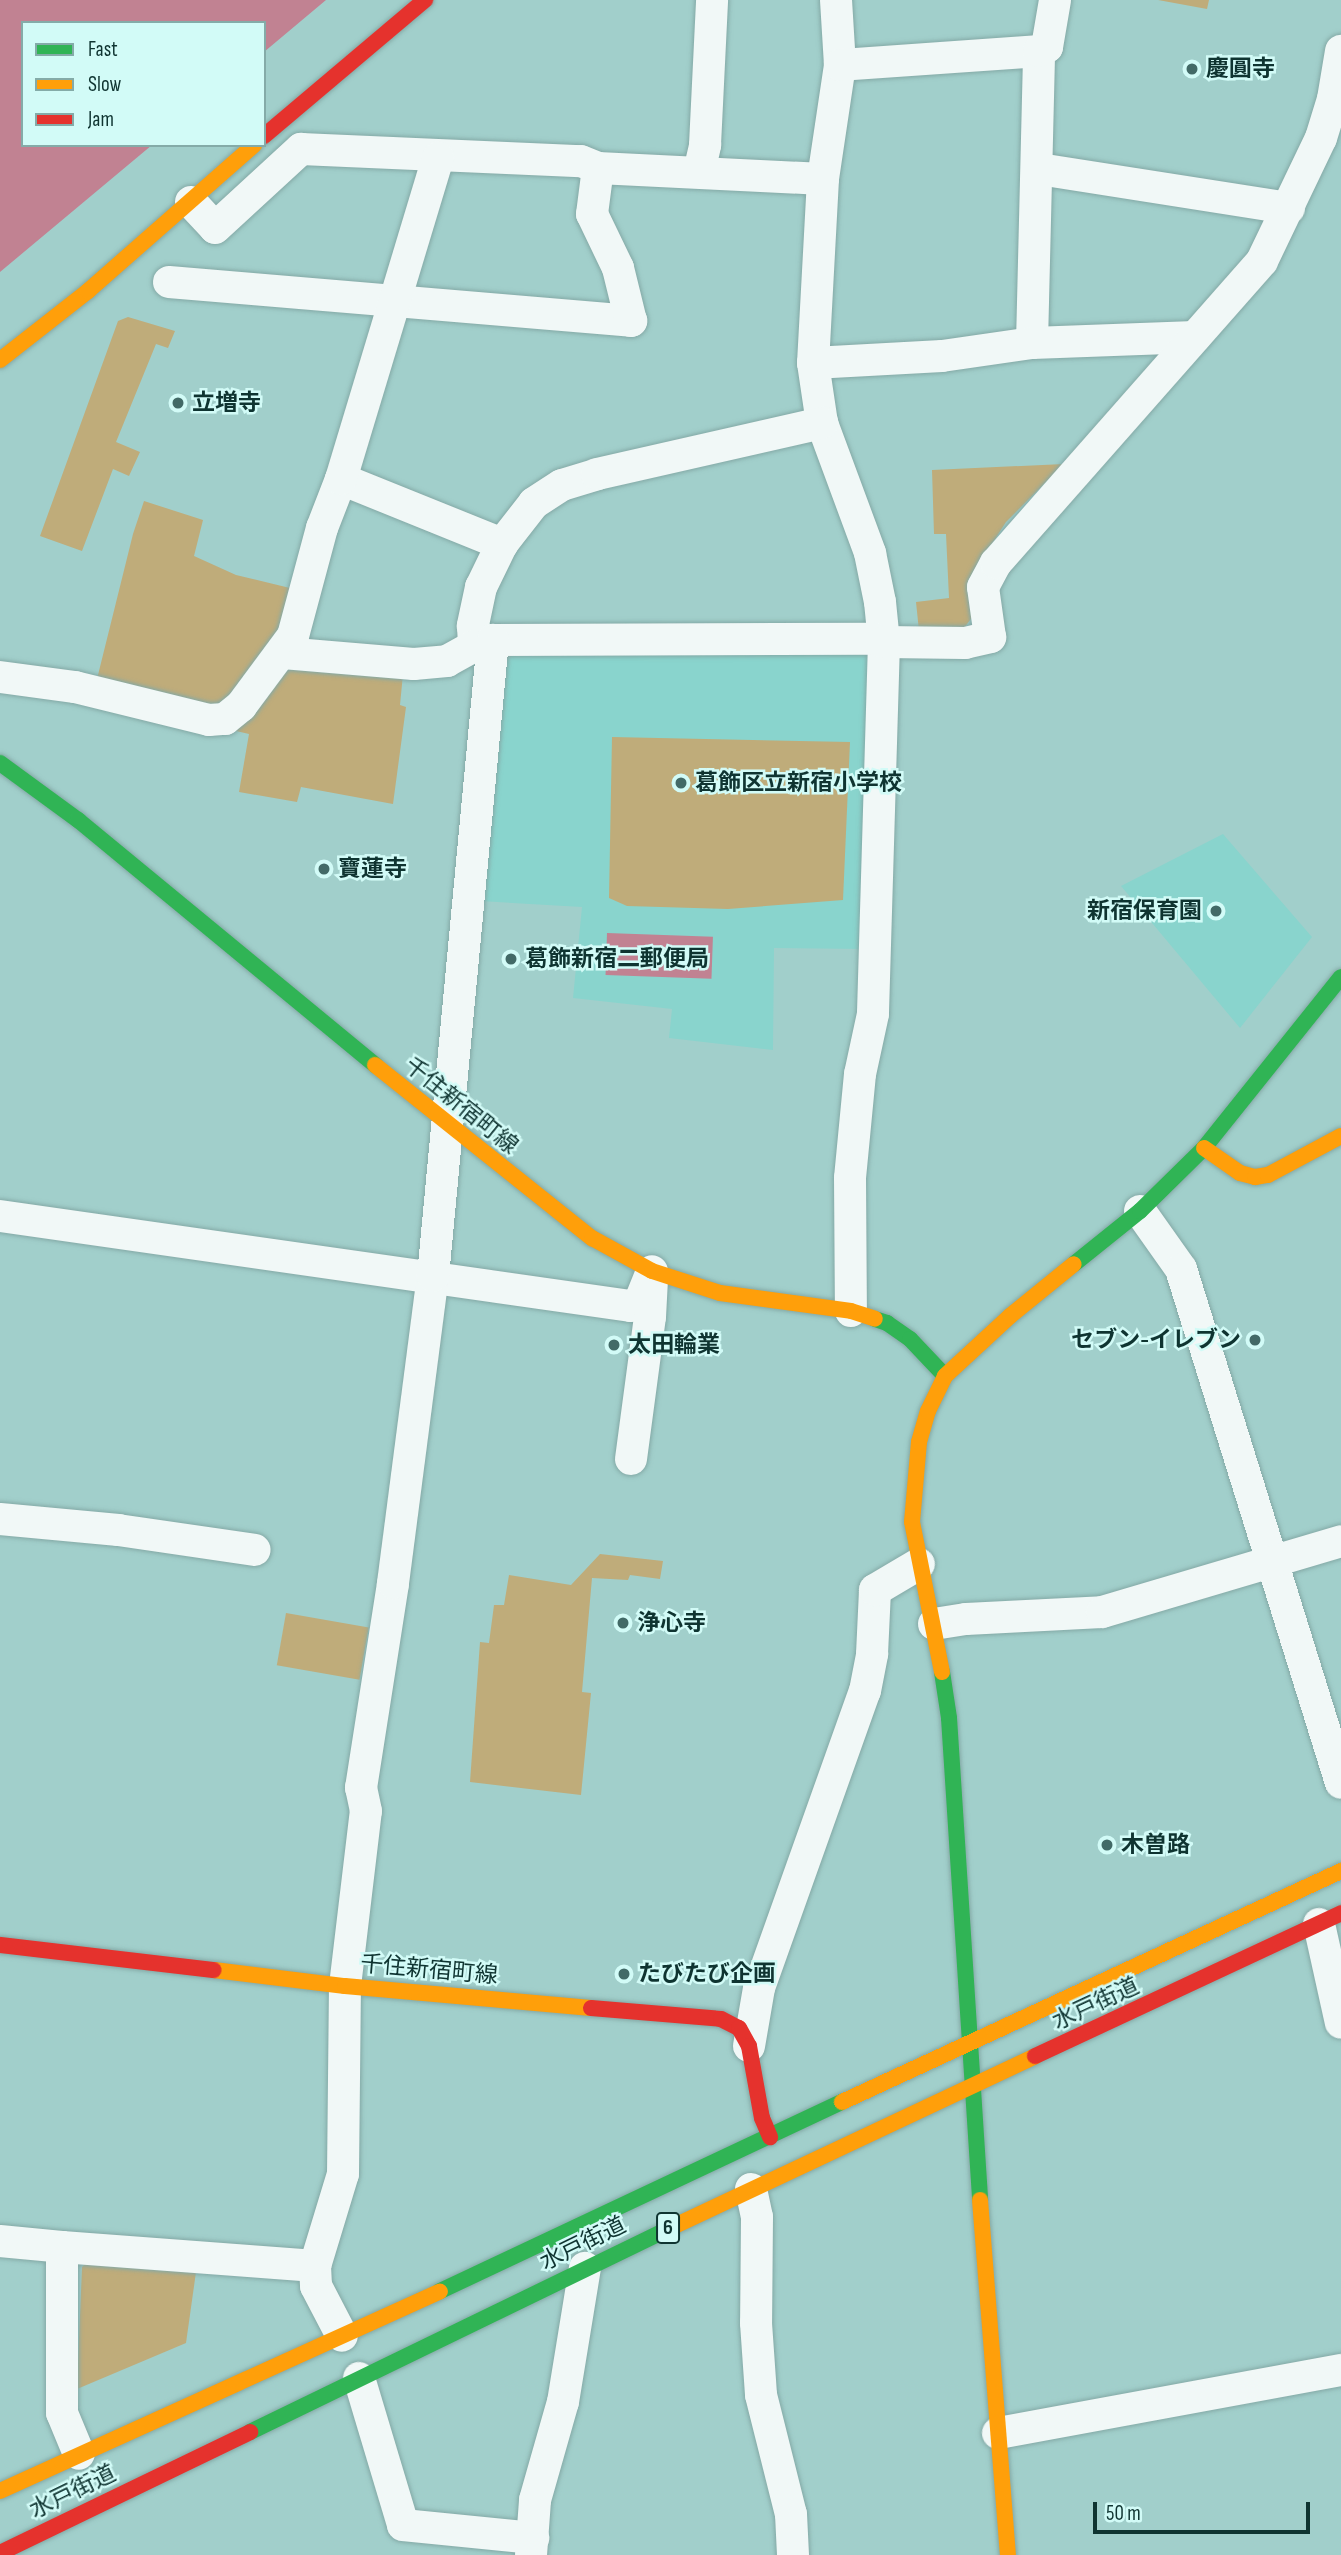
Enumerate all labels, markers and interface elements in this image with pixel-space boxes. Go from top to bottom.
legend [21,21,266,147]
text: Fast [88,37,118,62]
place label: 慶圓寺 [1206,55,1275,83]
marker: 慶圓寺 [1184,61,1200,77]
text: Slow [88,72,121,97]
text: Jam [88,107,114,132]
place label: 立増寺 [192,389,261,417]
marker: 立増寺 [170,395,186,411]
place label: 葛飾区立新宿小学校 [695,769,902,797]
marker: 葛飾区立新宿小学校 [673,775,689,791]
place label: 寶蓮寺 [338,855,407,883]
marker: 寶蓮寺 [316,861,332,877]
place label: 新宿保育園 [1087,897,1202,925]
marker: 新宿保育園 [1208,903,1224,919]
place label: 葛飾新宿二郵便局 [525,945,709,973]
marker: 葛飾新宿二郵便局 [503,951,519,967]
street label: 千住新宿町線 [399,1052,523,1160]
place label: セブン-イレブン [1071,1326,1241,1354]
place label: 太田輪業 [628,1331,720,1359]
marker: セブン-イレブン [1247,1332,1263,1348]
marker: 太田輪業 [606,1337,622,1353]
place label: 浄心寺 [637,1609,706,1637]
marker: 浄心寺 [615,1615,631,1631]
place label: 木曽路 [1121,1831,1190,1859]
marker: 木曽路 [1099,1837,1115,1853]
street label: 千住新宿町線 [359,1950,499,1990]
place label: たびたび企画 [638,1960,776,1988]
marker: たびたび企画 [616,1966,632,1982]
street label: 水戸街道 [1048,1972,1144,2036]
road number: 6 [656,2210,680,2246]
street label: 水戸街道 [536,2211,630,2277]
street label: 水戸街道 [26,2459,120,2525]
scale bar [1096,2488,1313,2532]
text: 50 m [1106,2501,1141,2526]

